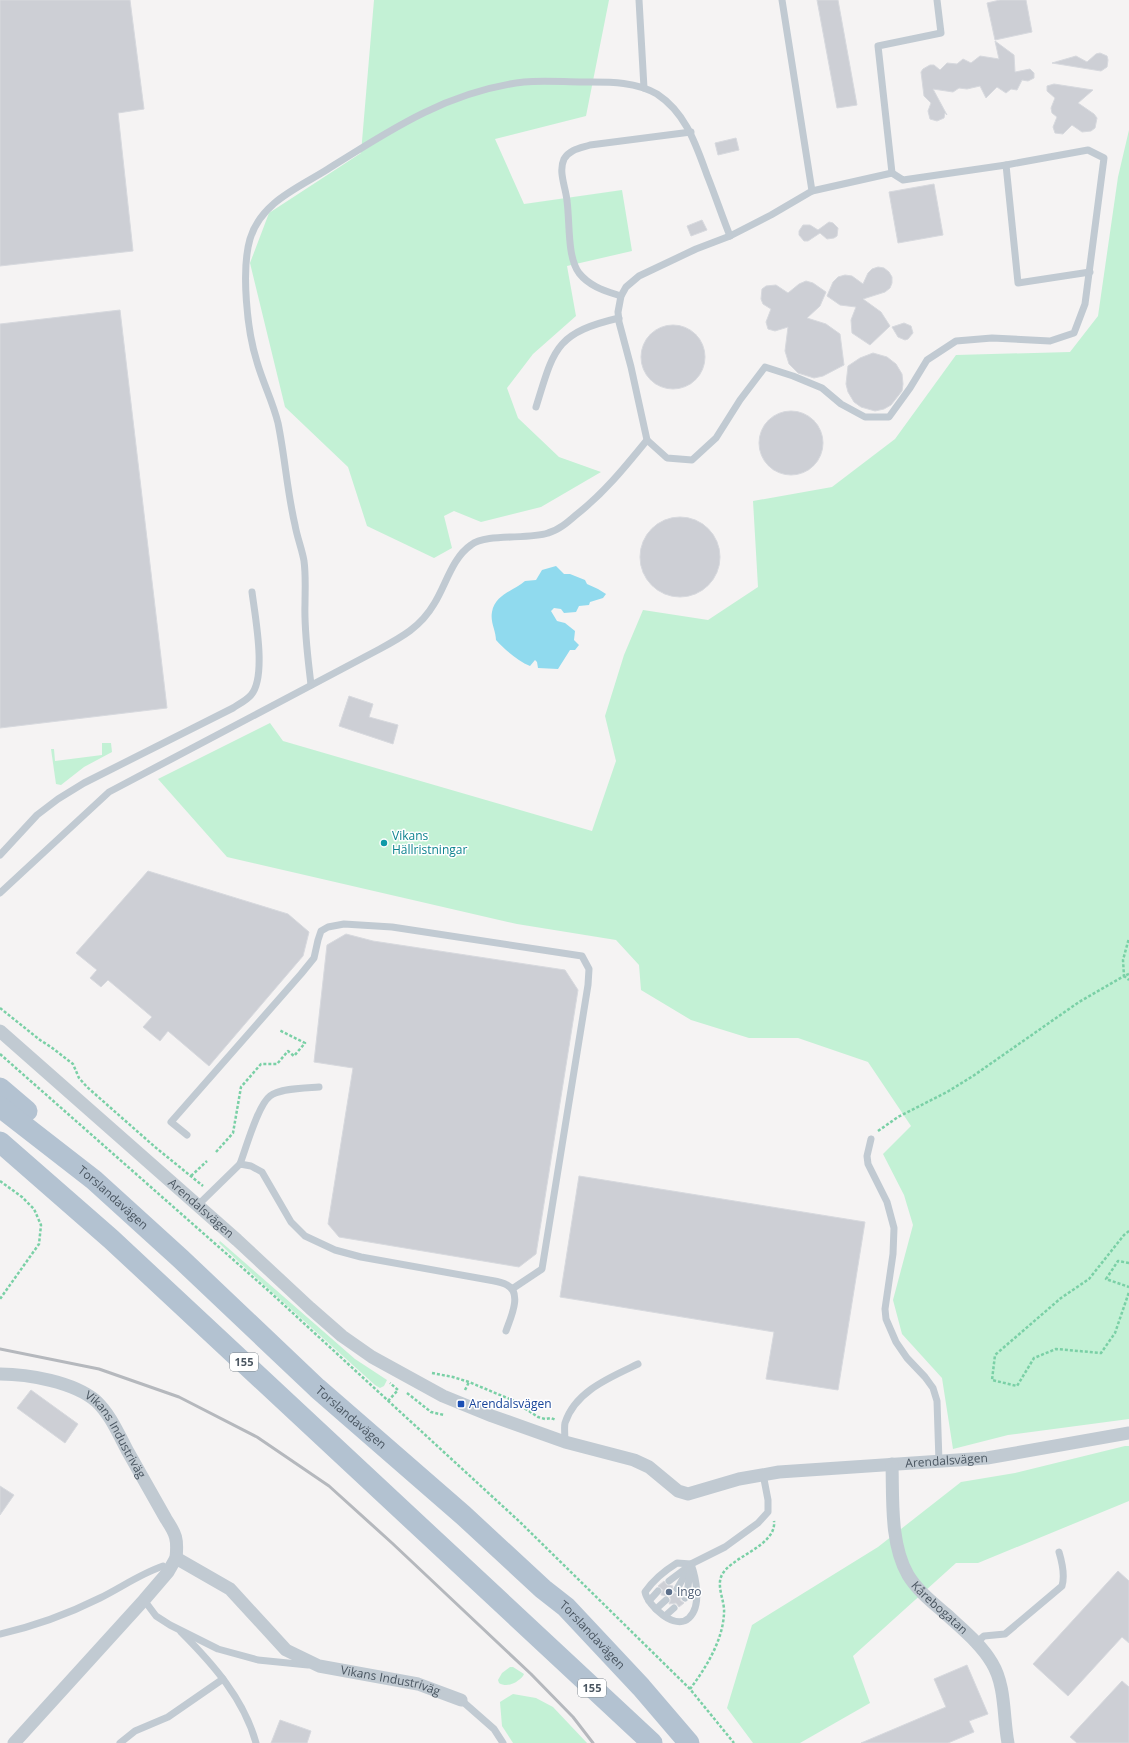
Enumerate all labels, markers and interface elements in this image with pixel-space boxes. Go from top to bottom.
place label: Vikans Hällristningar [392,827,467,858]
marker: Vikans Hällristningar [379,838,389,848]
street label: Torslandavägen [75,1162,152,1233]
street label: Arendalsvägen [165,1174,238,1242]
road number: 155 [230,1353,258,1371]
street label: Torslandavägen [312,1382,390,1453]
street label: Vikans Industriväg [82,1386,151,1482]
place label: Arendalsvägen [469,1395,552,1412]
marker: Arendalsvägen [456,1399,466,1409]
street label: Arendalsvägen [905,1449,988,1471]
street label: Kårebogatan [907,1577,972,1638]
place label: Ingo [677,1583,701,1600]
marker: Ingo [664,1587,674,1597]
street label: Torslandavägen [556,1596,629,1673]
street label: Vikans Industriväg [339,1661,443,1700]
road number: 155 [578,1679,606,1697]

